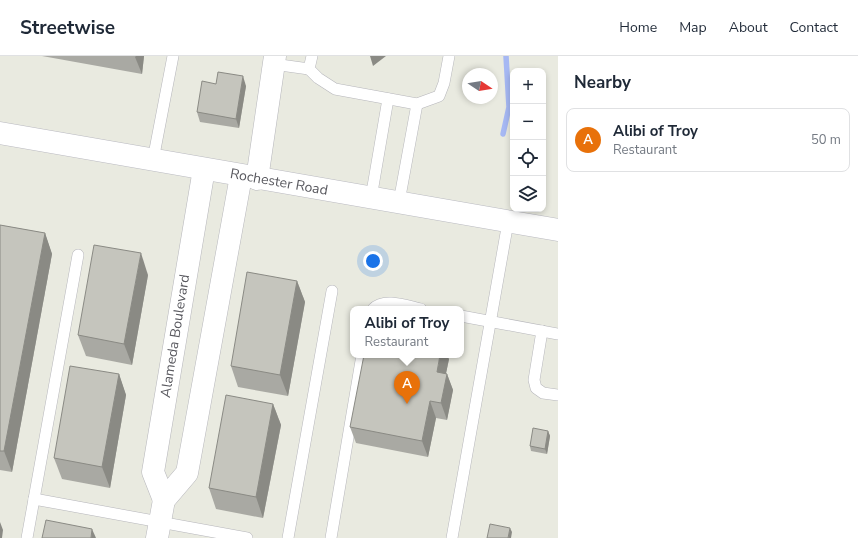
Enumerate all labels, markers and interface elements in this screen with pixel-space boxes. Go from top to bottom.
text: Streetwise [20,15,115,41]
text: Home [619,18,657,37]
text: Map [679,18,707,37]
text: About [729,18,768,37]
text: Contact [790,18,838,37]
north arrow [462,68,498,104]
map controls [510,68,546,212]
button: + [510,68,546,104]
text: Nearby [574,71,631,94]
button: − [510,104,546,140]
text: Alibi of Troy [613,121,698,141]
text: A [583,131,593,149]
text: 50 m [811,131,841,149]
button: locate [510,140,546,176]
text: Restaurant [613,141,677,159]
street label: Rochester Road [229,164,329,200]
button: layers [510,176,546,212]
your location [363,251,383,271]
street label: Alameda Boulevard [156,273,194,399]
popup [350,306,464,358]
text: Alibi of Troy [364,313,450,333]
text: Restaurant [364,333,428,351]
pin: A [394,371,420,404]

